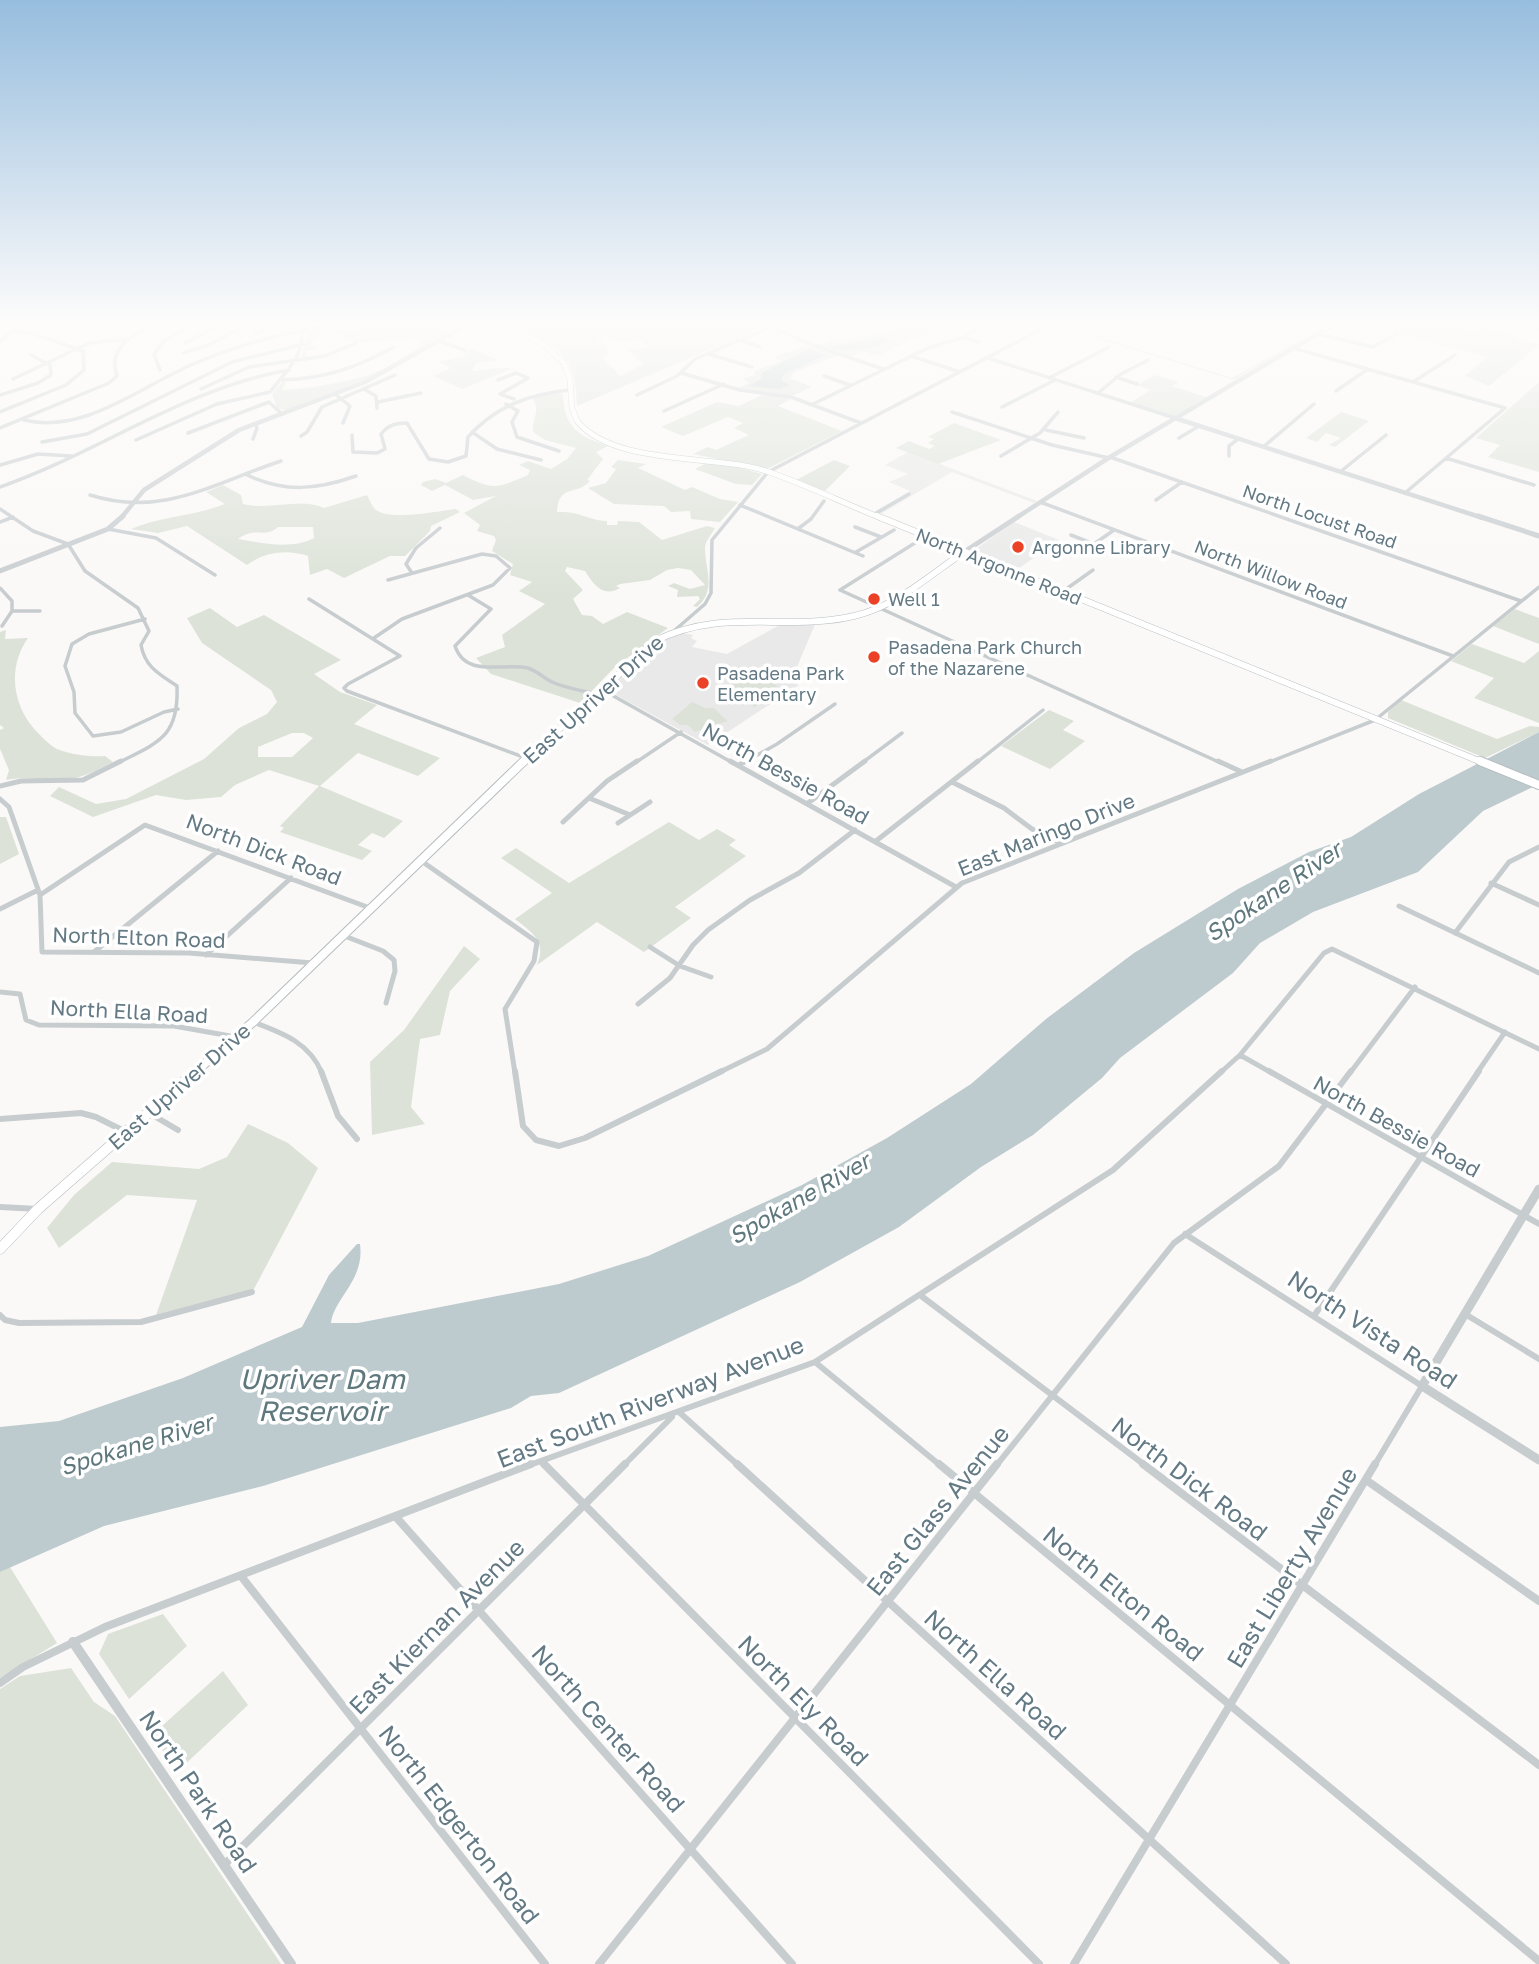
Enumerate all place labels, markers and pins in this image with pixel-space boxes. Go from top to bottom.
place label: Argonne Library [1032,536,1171,558]
marker: Argonne Library [1010,539,1026,555]
place label: Well 1 [888,588,940,610]
marker: Well 1 [866,591,882,607]
place label: Pasadena Park Church of the Nazarene [888,636,1082,679]
marker: Pasadena Park Church of the Nazarene [866,649,882,665]
place label: Pasadena Park Elementary [717,662,845,705]
marker: Pasadena Park Elementary [695,675,711,691]

